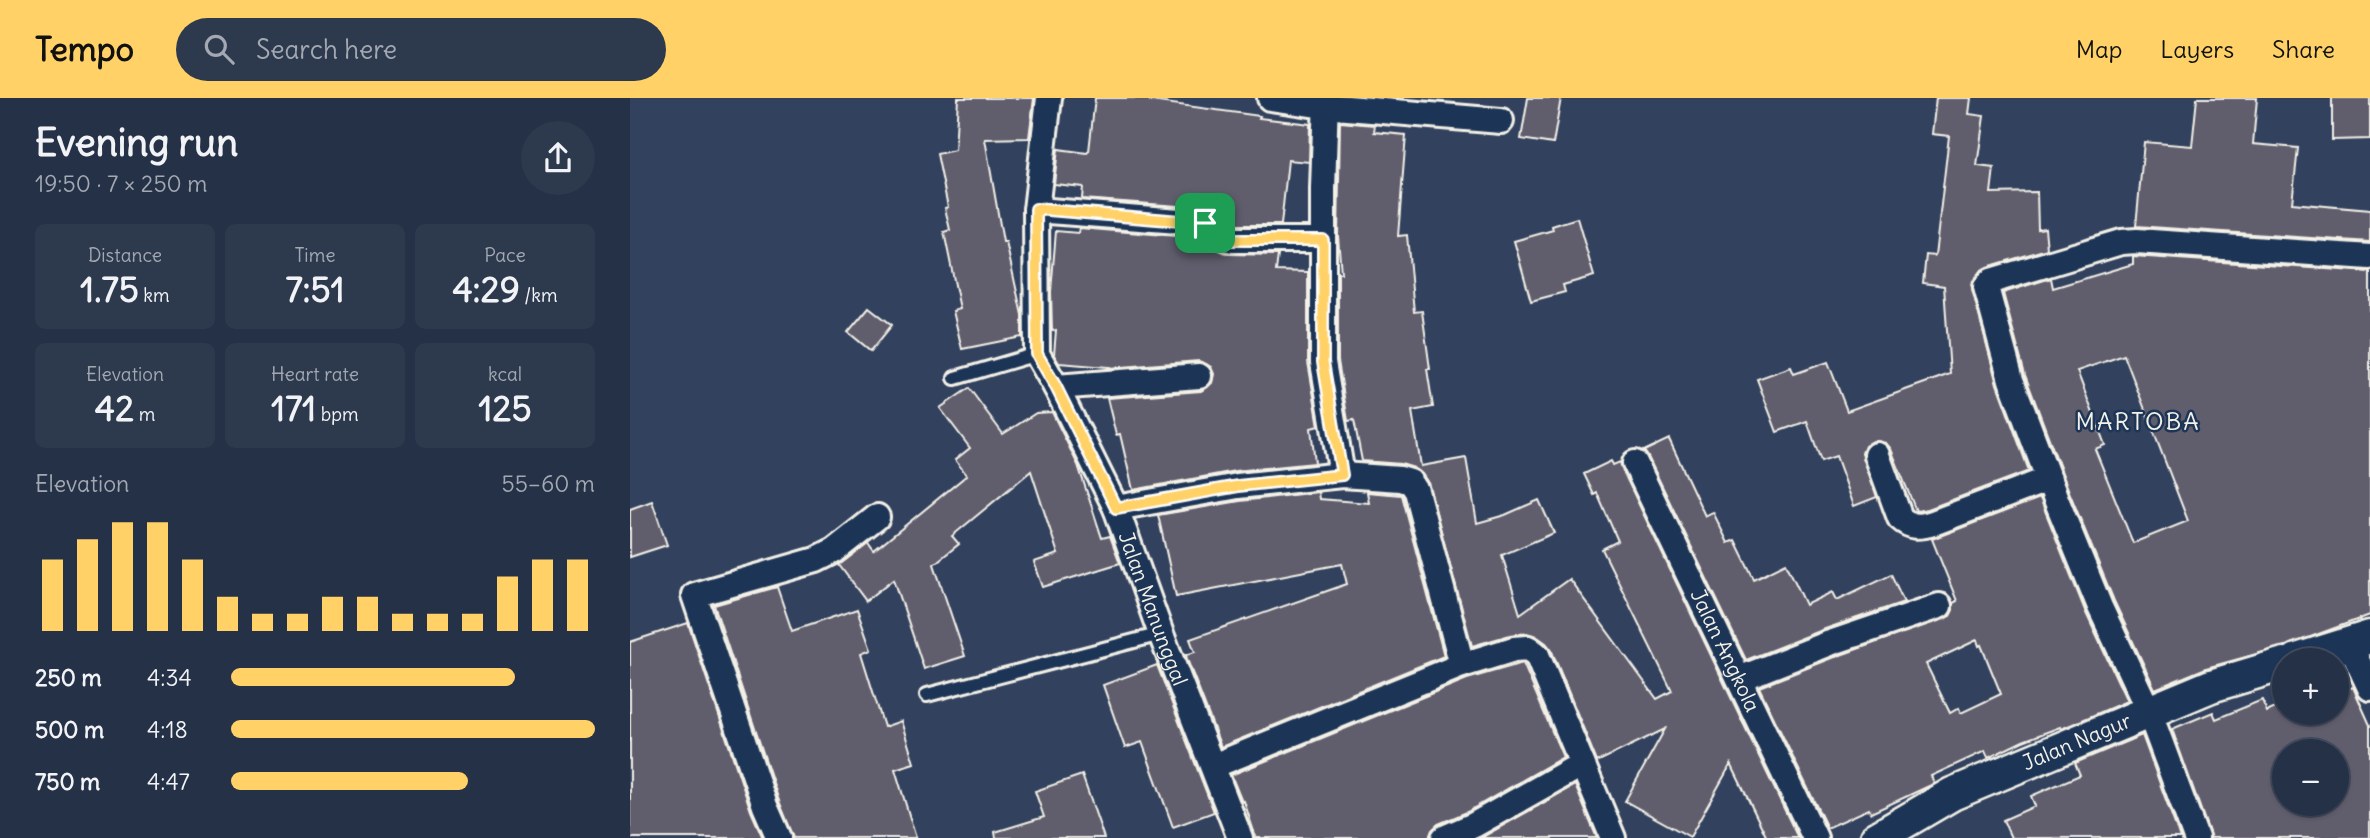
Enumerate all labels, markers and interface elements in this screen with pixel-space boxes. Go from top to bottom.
search box [176,18,666,81]
text: Tempo [35,28,134,70]
icon: search [200,30,238,68]
text: Search here [256,33,397,66]
text: Map [2076,34,2122,64]
text: Layers [2160,34,2234,64]
text: Share [2272,34,2335,64]
text: Evening run [35,119,238,166]
button: share [521,121,595,195]
text: 19:50 · 7 × 250 m [35,169,207,198]
pin [1175,193,1235,253]
icon: arrive [1186,204,1224,242]
text: Distance [88,243,162,267]
text: Time [294,243,336,267]
text: Pace [484,243,526,267]
text: 1.75 [80,267,139,311]
text: 7:51 [285,267,345,311]
text: 4:29 [452,267,520,311]
text: km [139,283,170,307]
text: /km [520,283,558,307]
text: Elevation [86,362,164,386]
text: Heart rate [271,362,359,386]
text: kcal [488,362,522,386]
text: 42 [95,386,134,430]
text: 171 [271,386,316,430]
text: 125 [478,386,532,430]
text: m [134,402,155,426]
text: bpm [316,402,359,426]
district label: MARTOBA [2075,406,2201,436]
text: Elevation [35,469,129,498]
text: 55–60 m [501,469,595,498]
street label: Jalan Manunggal [1113,528,1194,689]
street label: Jalan Angkola [1685,585,1766,716]
map controls [2272,648,2349,816]
button: + [2272,648,2349,725]
text: 250 m [35,663,102,692]
text: 4:34 [147,663,192,692]
street label: Jalan Nagur [2018,707,2135,776]
text: 500 m [35,715,104,744]
text: 4:18 [147,715,188,744]
button: − [2272,739,2349,816]
text: 750 m [35,767,100,796]
text: 4:47 [147,767,190,796]

